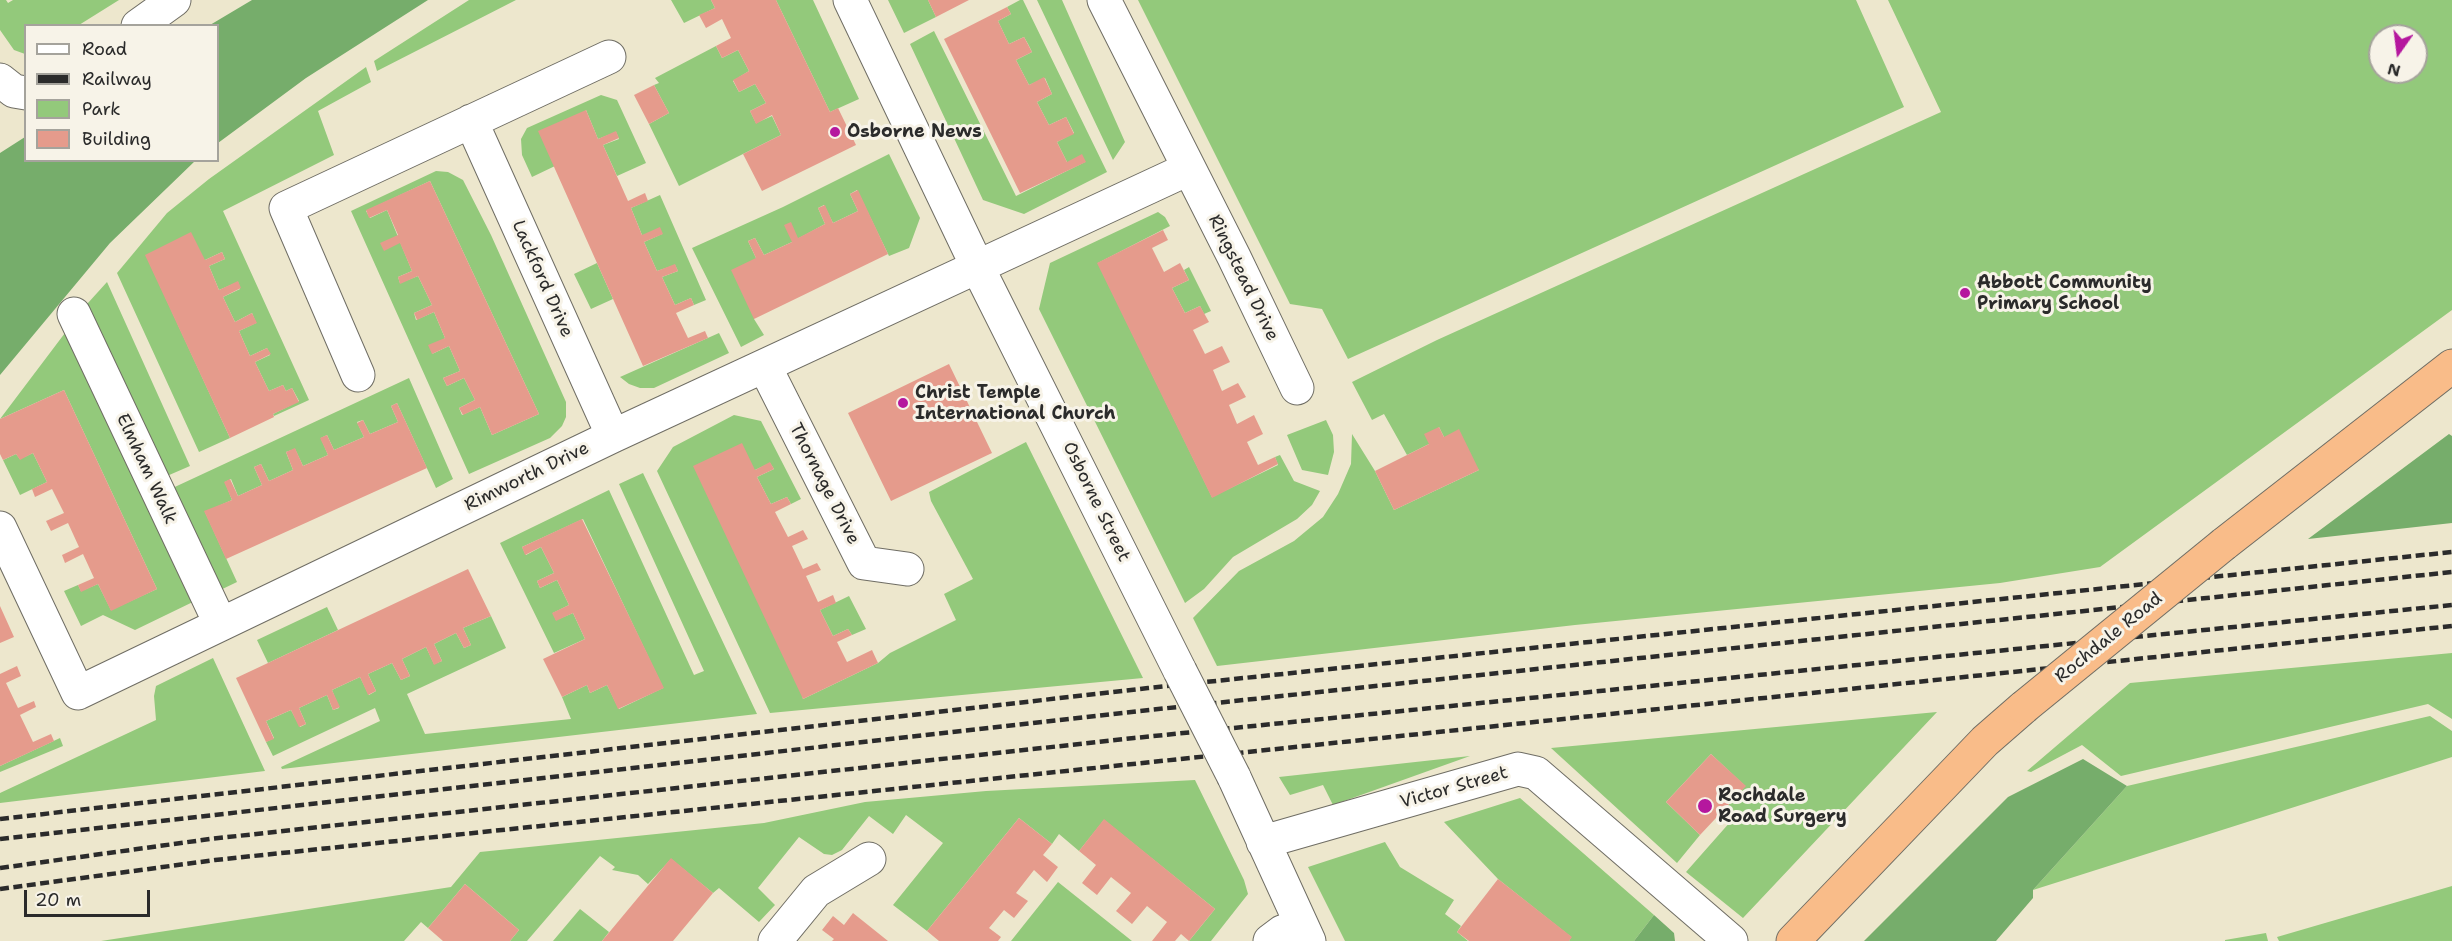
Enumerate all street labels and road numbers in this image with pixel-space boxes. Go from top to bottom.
street label: Ringstead Drive [1203,211,1283,345]
street label: Lackford Drive [507,217,577,341]
street label: Elmham Walk [111,410,181,528]
street label: Thornage Drive [784,420,864,548]
street label: Rimworth Drive [461,438,593,516]
street label: Osborne Street [1058,439,1134,565]
street label: Rochdale Road [2051,588,2167,688]
street label: Victor Street [1398,762,1510,814]

